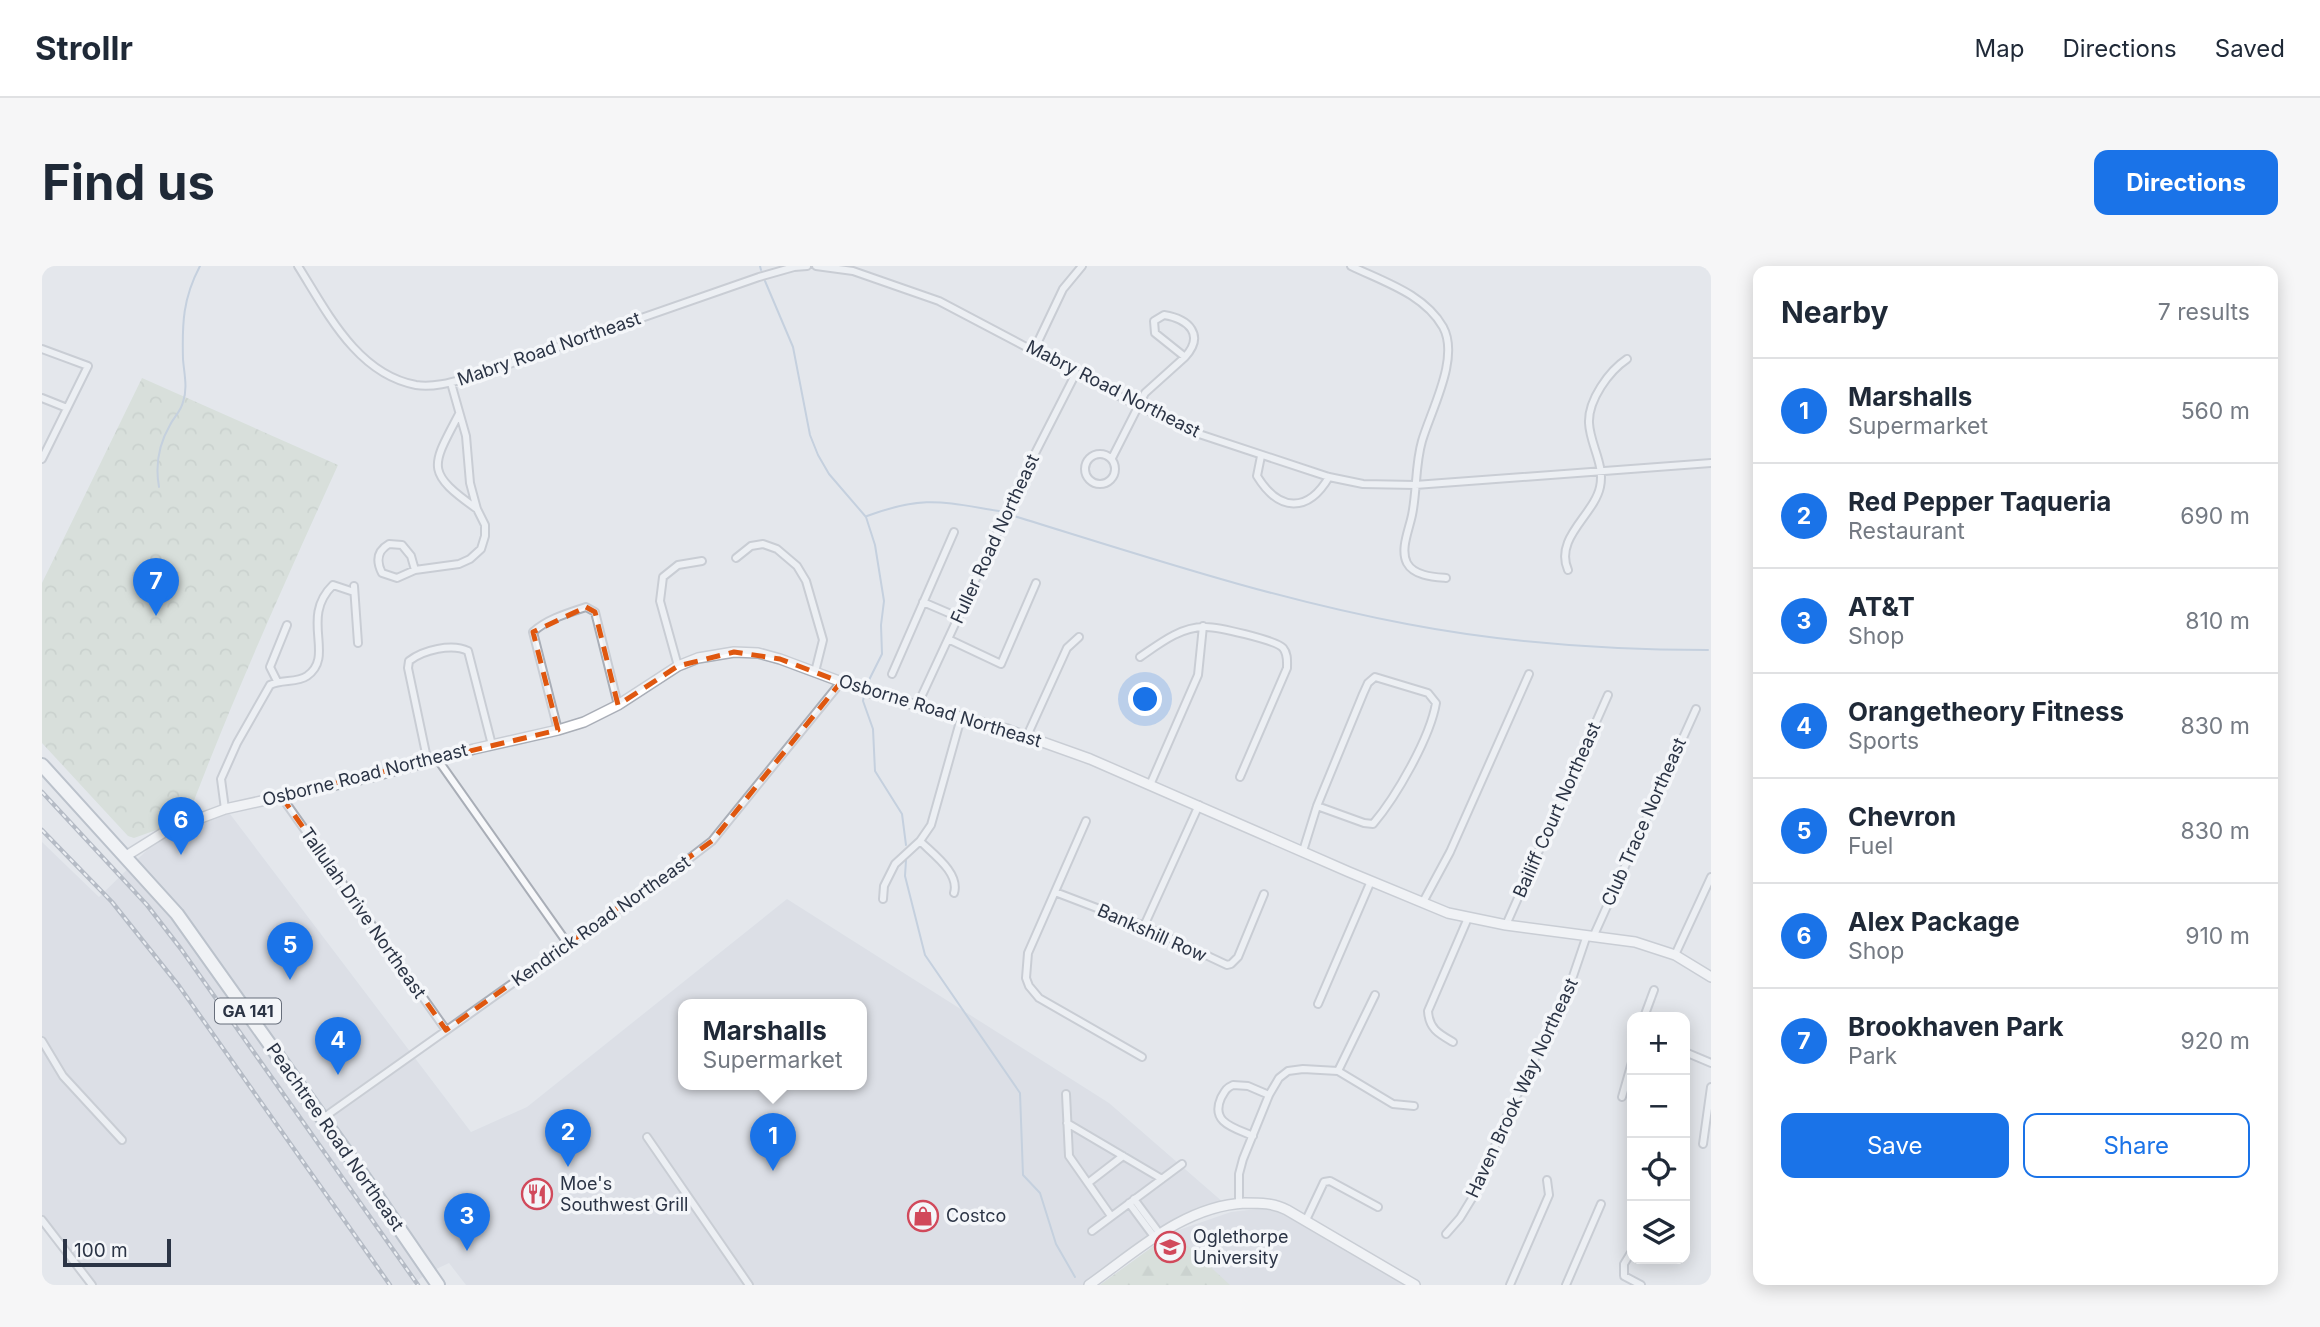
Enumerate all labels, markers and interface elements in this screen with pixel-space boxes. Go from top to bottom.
text: Strollr [35,28,133,68]
text: Map [1975,34,2024,63]
text: Directions [2062,34,2177,63]
text: Saved [2215,34,2285,63]
button: Directions [2094,150,2278,215]
text: Find us [42,153,215,212]
text: Nearby [1781,294,1889,330]
text: 7 results [2158,298,2250,326]
street label: Mabry Road Northeast [455,307,643,390]
street label: Mabry Road Northeast [1023,336,1204,442]
text: Marshalls [1848,381,1972,412]
text: 1 [1799,397,1809,425]
text: 560 m [2181,397,2250,425]
text: Supermarket [1848,412,1988,440]
street label: Fuller Road Northeast [946,451,1043,627]
text: Red Pepper Taqueria [1848,486,2111,517]
text: 2 [1797,502,1811,530]
text: 690 m [2180,502,2250,530]
text: Restaurant [1848,517,1965,545]
pin: 7 [133,558,179,616]
text: AT&T [1848,591,1915,622]
text: 3 [1797,607,1811,635]
text: 810 m [2185,607,2250,635]
text: Shop [1848,622,1904,650]
street label: Osborne Road Northeast [836,670,1044,751]
your location [1128,682,1162,716]
text: Orangetheory Fitness [1848,696,2124,727]
text: 4 [1796,712,1812,740]
text: 830 m [2180,712,2250,740]
street label: Bailiff Court Northeast [1508,719,1605,901]
text: Sports [1848,727,1919,755]
street label: Club Trace Northeast [1597,734,1690,909]
street label: Osborne Road Northeast [260,739,470,810]
pin: 6 [158,797,204,855]
text: Chevron [1848,801,1956,832]
text: 5 [1797,817,1811,845]
text: 830 m [2180,817,2250,845]
street label: Tallulah Drive Northeast [296,823,431,1002]
text: Fuel [1848,832,1893,860]
street label: Kendrick Road Northeast [508,851,694,990]
street label: Bankshill Row [1094,899,1210,966]
text: Alex Package [1848,906,2020,937]
pin: 5 [267,922,313,980]
text: 6 [1797,922,1811,950]
text: 910 m [2185,922,2250,950]
text: Shop [1848,937,1904,965]
street label: Haven Brook Way Northeast [1461,975,1582,1201]
road number: GA 141 [215,998,281,1024]
popup [678,999,867,1090]
text: Brookhaven Park [1848,1011,2064,1042]
map controls [1627,1012,1690,1264]
button: + [1627,1012,1690,1075]
text: Marshalls [703,1015,827,1046]
pin: 4 [315,1017,361,1075]
text: 7 [1797,1027,1811,1055]
text: 920 m [2181,1027,2250,1055]
street label: Peachtree Road Northeast [263,1039,408,1235]
text: Park [1848,1042,1897,1070]
text: Supermarket [703,1046,843,1074]
button: − [1627,1075,1690,1138]
pin: 2 [545,1109,591,1167]
pin: 1 [750,1113,796,1171]
button: Save [1781,1113,2009,1178]
button: Share [2023,1113,2250,1178]
button: locate [1627,1138,1690,1201]
place label: Moe's Southwest Grill [560,1173,688,1215]
restaurant icon: Moe's Southwest Grill [520,1177,554,1211]
pin: 3 [444,1193,490,1251]
shop icon: Costco [906,1199,940,1233]
button: layers [1627,1201,1690,1264]
place label: Costco [946,1205,1006,1226]
place label: Oglethorpe University [1193,1226,1289,1268]
school or university icon: Oglethorpe University [1153,1230,1187,1264]
scale bar [63,1236,172,1268]
text: 100 m [74,1239,128,1262]

